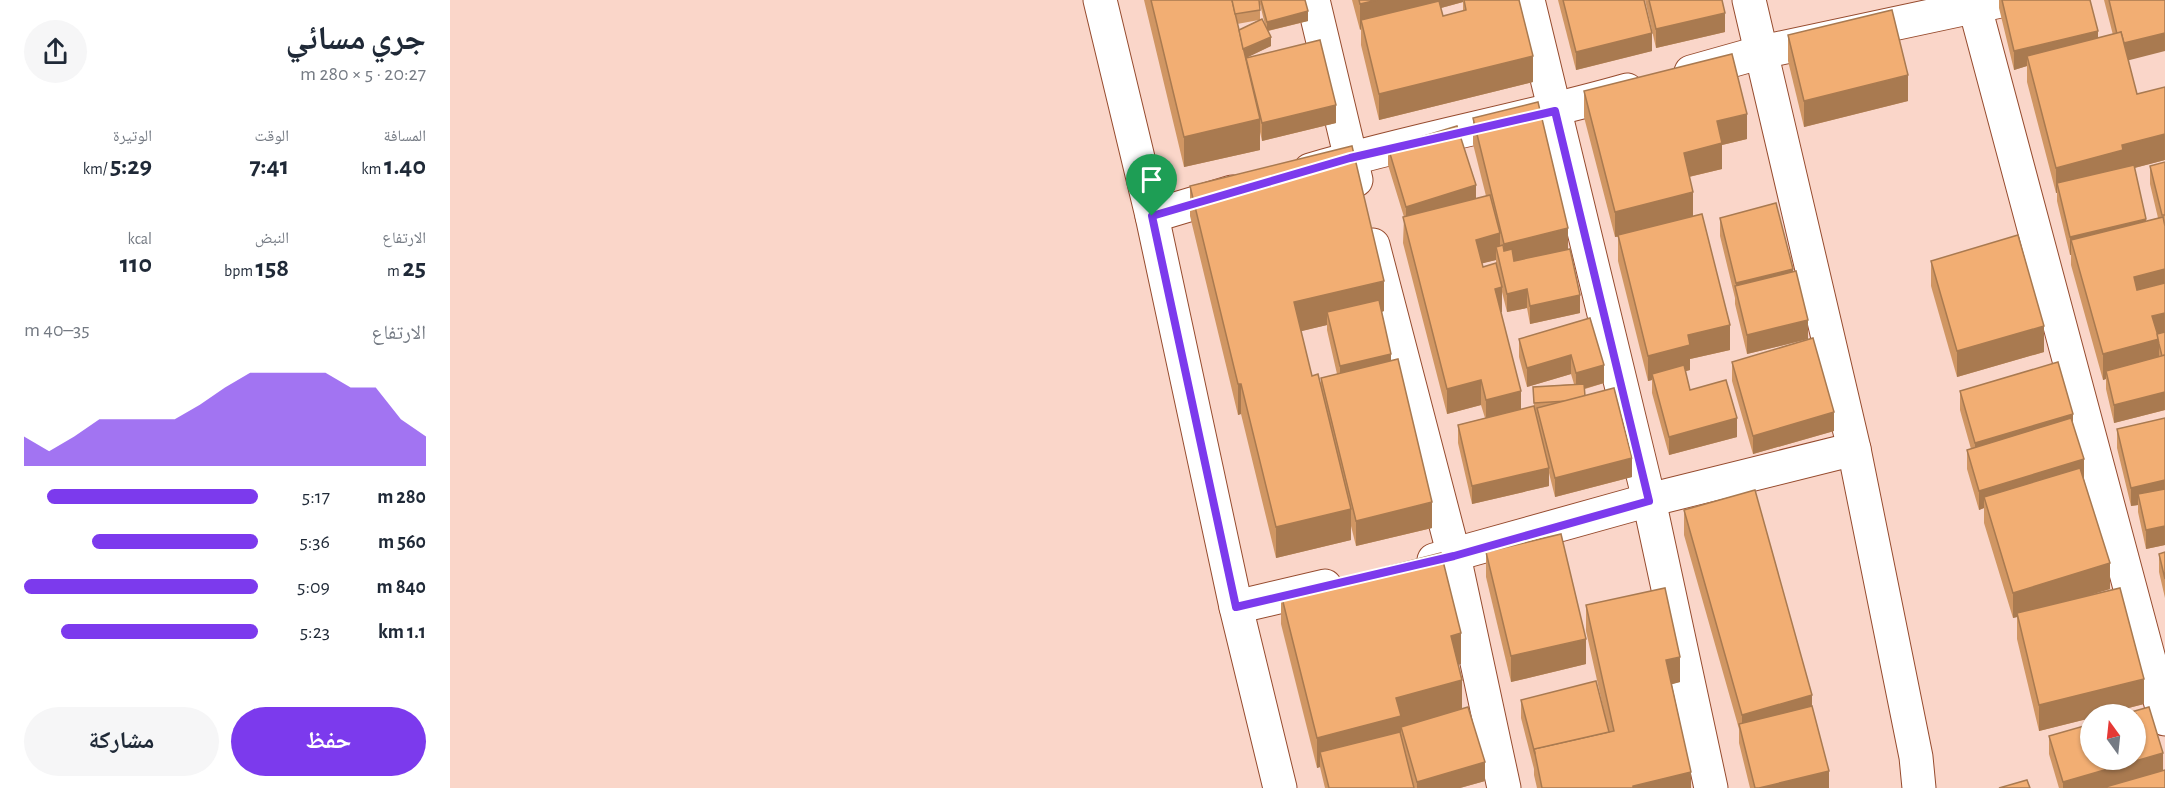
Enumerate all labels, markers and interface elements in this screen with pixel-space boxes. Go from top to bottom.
button: share [24,20,87,83]
text: جري مسائي [286,23,426,56]
text: 20:27 · 5 × 280 m [300,64,426,84]
text: الوتيرة [113,128,152,144]
text: الوقت [255,128,289,144]
text: المسافة [384,128,426,144]
text: 5:29 [110,153,152,179]
text: 7:41 [249,153,289,179]
text: 1.40 [384,153,426,179]
pin [1126,154,1177,216]
text: /km [83,161,110,177]
text: km [361,161,384,177]
icon: arrive [1135,163,1168,196]
text: النبض [255,230,289,246]
text: الارتفاع [382,230,426,246]
text: kcal [128,231,152,247]
text: 110 [120,251,152,277]
text: 158 [256,255,289,281]
text: 25 [403,255,426,281]
text: bpm [224,263,256,279]
text: m [387,263,403,279]
text: 35–40 m [24,320,90,340]
text: الارتفاع [371,323,426,343]
text: 5:17 [302,487,330,507]
text: 280 m [377,487,426,507]
text: 5:36 [299,532,330,552]
text: 560 m [378,532,426,552]
text: 5:09 [297,577,330,597]
text: 840 m [376,577,426,597]
text: 5:23 [300,622,330,642]
text: 1.1 km [378,622,426,642]
north arrow [2080,704,2146,770]
map controls [2080,704,2146,770]
button: مشاركة [24,707,219,776]
button: حفظ [231,707,426,776]

